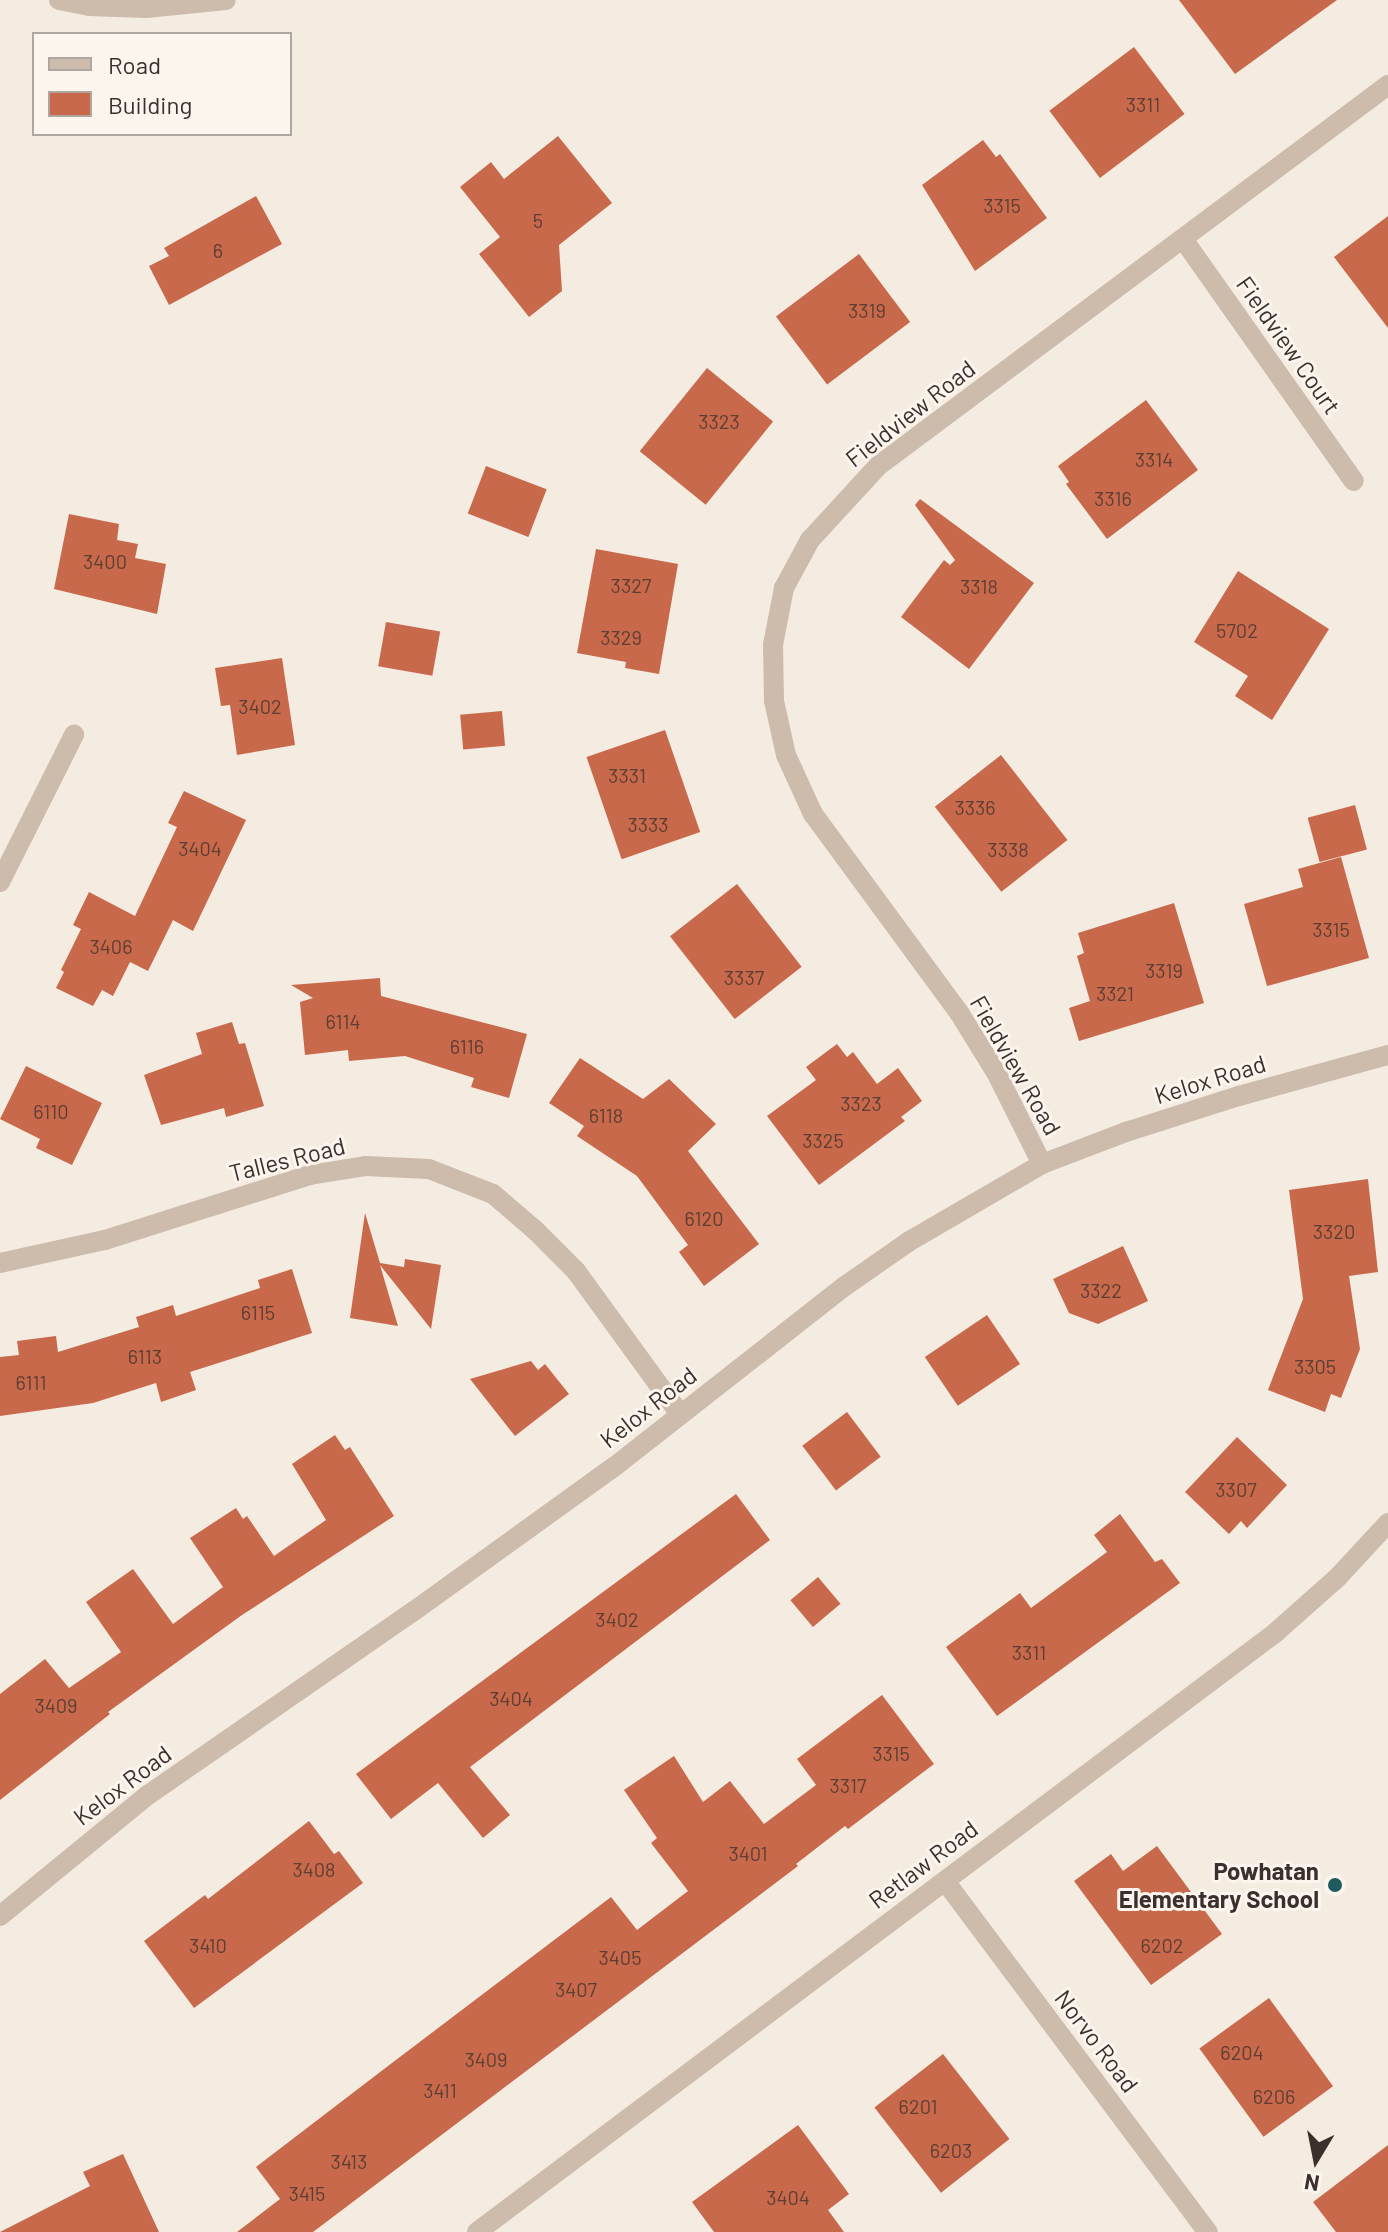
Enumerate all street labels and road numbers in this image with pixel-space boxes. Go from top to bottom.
street label: Fieldview Court [1231,271,1347,419]
street label: Fieldview Road [840,354,980,472]
street label: Fieldview Road [964,990,1068,1140]
street label: Kelox Road [1151,1048,1269,1110]
street label: Talles Road [226,1131,348,1187]
street label: Kelox Road [594,1360,702,1454]
street label: Kelox Road [68,1739,176,1831]
street label: Retlaw Road [863,1814,983,1914]
street label: Norvo Road [1049,1984,1145,2098]

